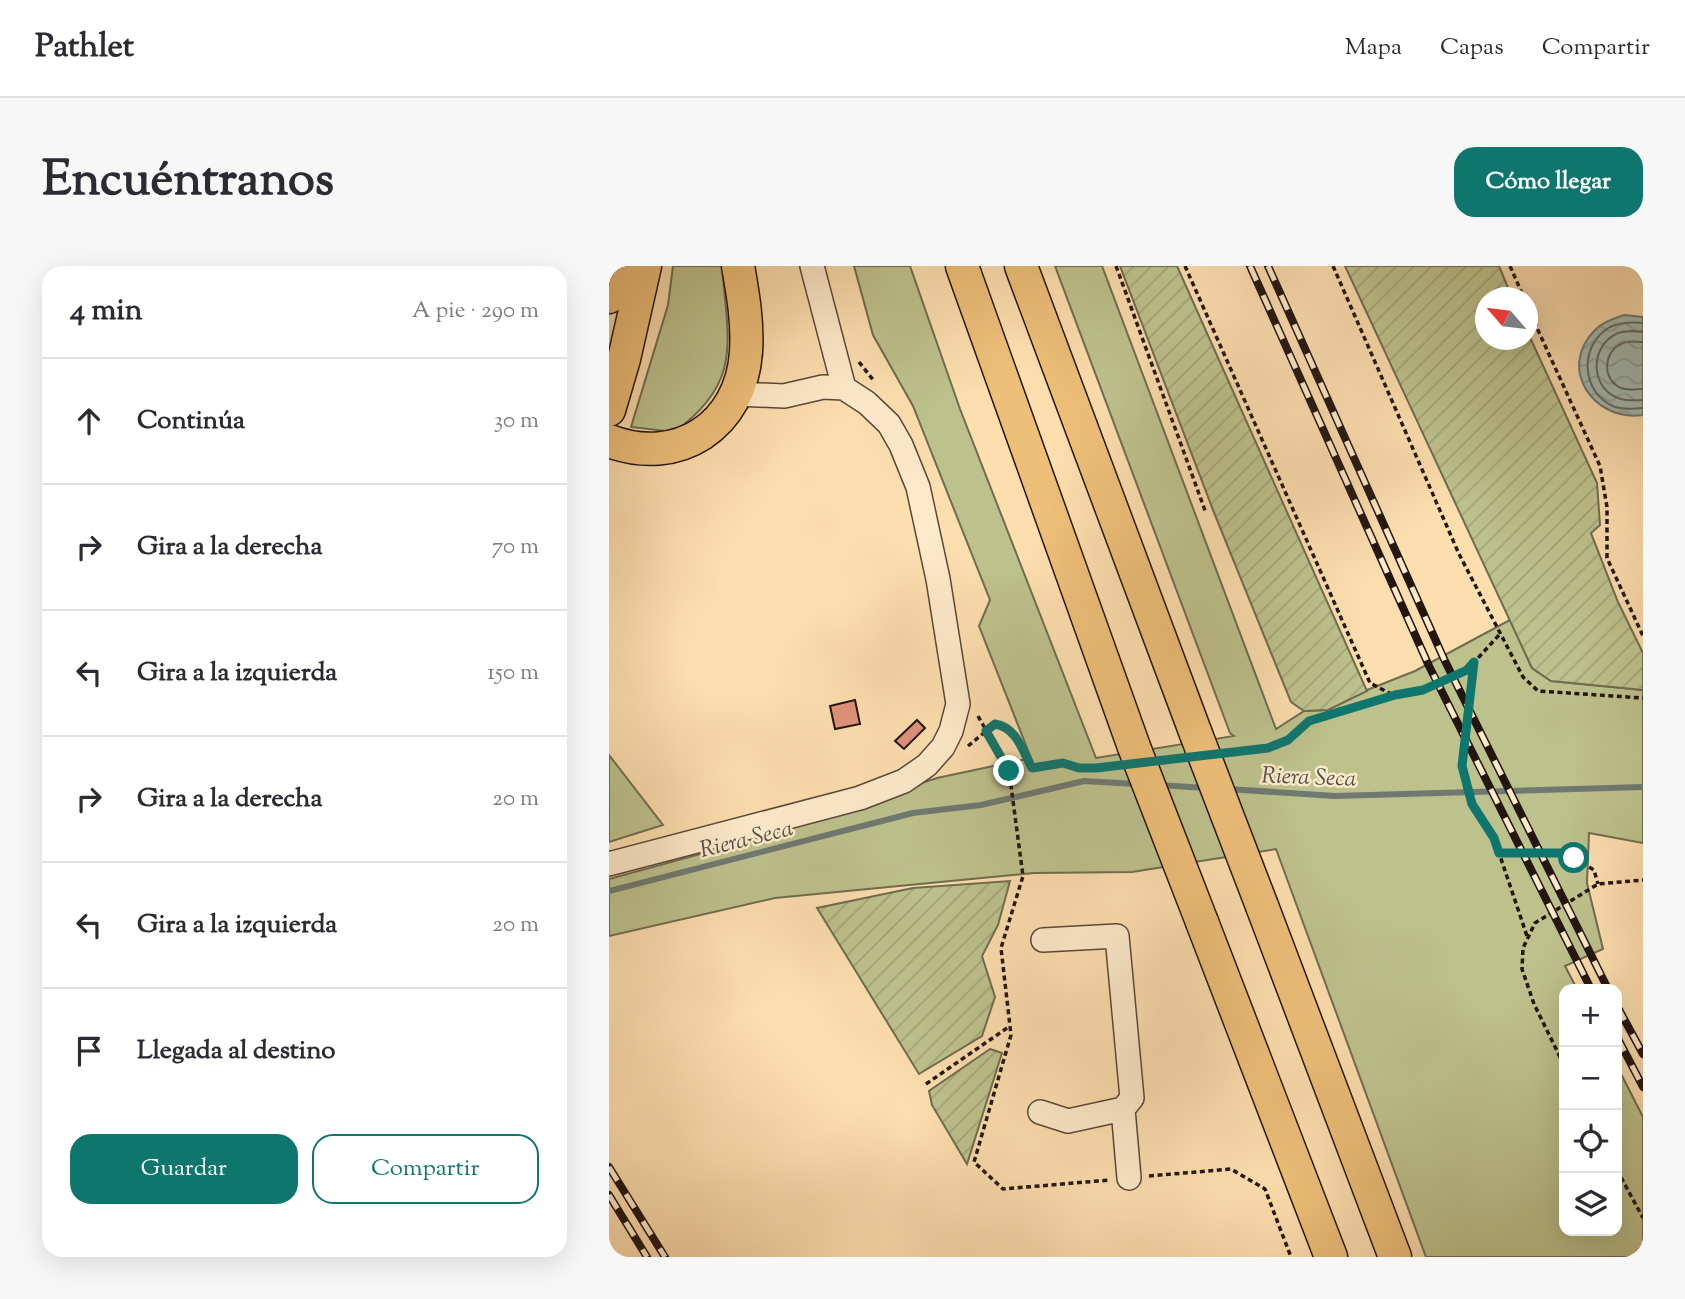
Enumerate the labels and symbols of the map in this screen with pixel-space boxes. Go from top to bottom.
north arrow [1475,287,1538,350]
route end [993,755,1024,786]
water label: Riera Seca [1261,760,1357,797]
water label: Riera Seca [697,813,797,868]
route start [1558,842,1589,873]

